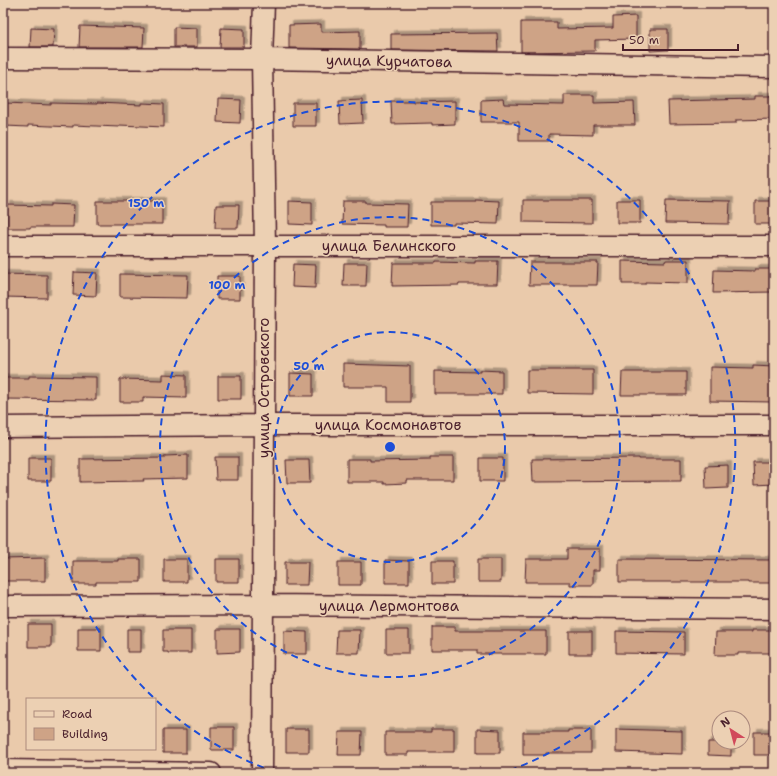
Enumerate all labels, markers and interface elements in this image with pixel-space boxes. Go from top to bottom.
scale bar [623,26,738,52]
text: 50 m [629,32,659,48]
street label: улица Курчатова [326,50,453,72]
text: 150 m [128,195,164,211]
street label: улица Белинского [322,236,456,256]
text: 100 m [209,277,246,293]
street label: улица Островского [254,318,274,458]
text: 50 m [294,358,325,374]
street label: улица Космонавтов [315,415,461,435]
centre of rings [383,440,397,454]
street label: улица Лермонтова [319,596,460,616]
legend [26,698,156,750]
text: Road [62,706,93,722]
north arrow [711,710,751,750]
text: N [717,714,734,731]
text: Building [62,726,108,742]

